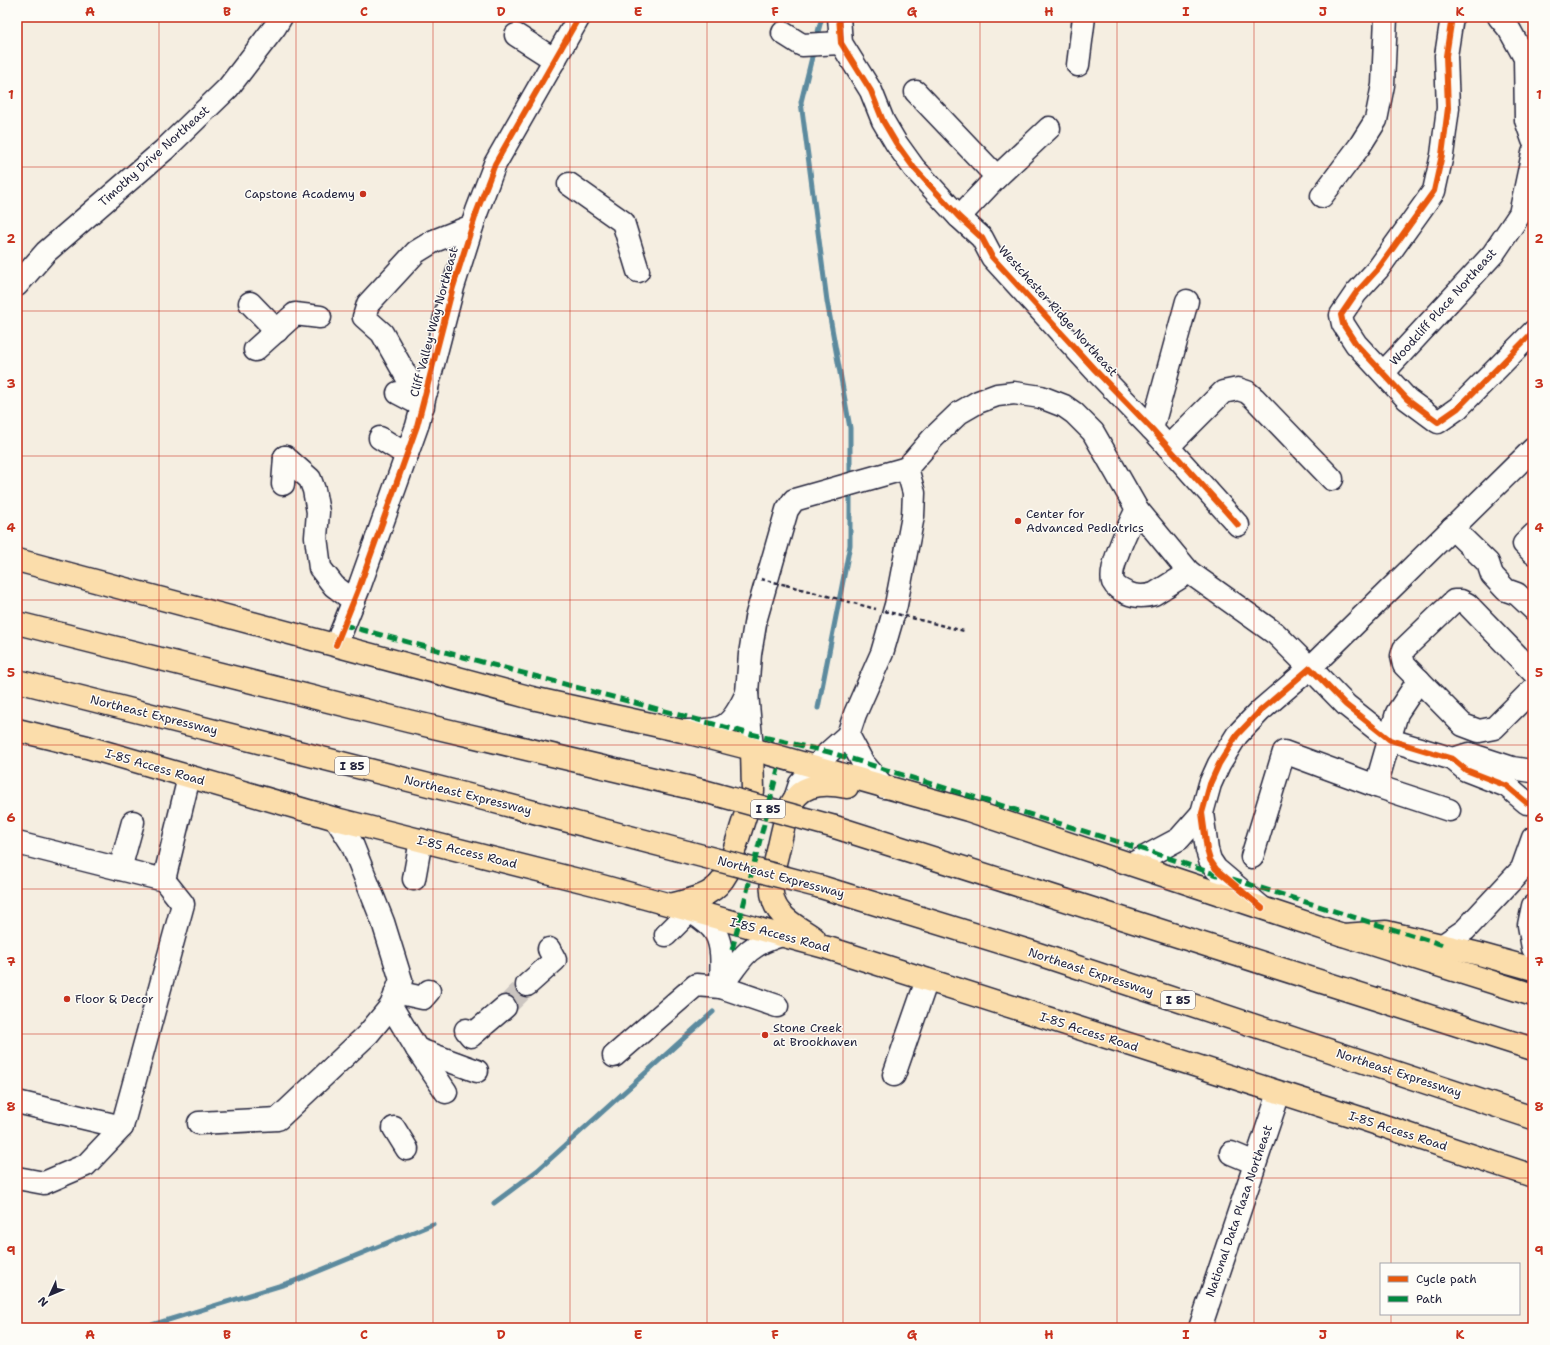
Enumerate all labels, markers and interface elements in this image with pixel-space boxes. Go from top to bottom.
text: A [85,3,95,20]
text: B [223,3,231,20]
text: C [360,3,368,20]
text: D [496,3,506,20]
text: E [634,3,643,20]
text: F [771,3,779,20]
text: G [907,3,918,20]
text: H [1044,3,1054,20]
text: I [1182,3,1190,20]
text: J [1319,3,1327,20]
text: K [1456,3,1465,20]
text: 1 [8,86,14,103]
text: 1 [1536,86,1542,103]
street label: Timothy Drive Northeast [95,102,213,210]
place label: Capstone Academy [244,186,355,202]
marker: Capstone Academy [358,189,368,199]
text: 2 [6,230,16,247]
text: 2 [1534,230,1544,247]
street label: Westchester Ridge Northeast [995,242,1121,380]
street label: Cliff Valley Way Northeast [406,245,462,399]
street label: Woodcliff Place Northeast [1386,245,1500,369]
text: 3 [6,375,16,392]
text: 3 [1534,375,1544,392]
place label: Center for Advanced Pediatrics [1026,506,1144,536]
marker: Center for Advanced Pediatrics [1013,516,1023,526]
text: 4 [6,519,16,536]
text: 4 [1534,519,1544,536]
text: 5 [7,664,15,681]
text: 5 [1535,664,1543,681]
street label: Northeast Expressway [89,691,220,739]
street label: I-85 Access Road [103,745,207,789]
road number: I 85 [335,757,369,775]
street label: Northeast Expressway [403,771,534,819]
road number: I 85 [751,800,785,818]
text: 6 [6,809,16,826]
text: 6 [1534,809,1544,826]
street label: I-85 Access Road [415,832,519,872]
street label: Northeast Expressway [716,852,846,902]
street label: I-85 Access Road [728,914,832,956]
street label: Northeast Expressway [1026,944,1156,1000]
text: 7 [6,953,16,970]
text: 7 [1534,953,1544,970]
place label: Floor & Decor [75,991,154,1007]
road number: I 85 [1161,991,1195,1009]
marker: Floor & Decor [62,994,72,1004]
street label: I-85 Access Road [1038,1009,1141,1056]
place label: Stone Creek at Brookhaven [773,1020,857,1050]
marker: Stone Creek at Brookhaven [760,1030,770,1040]
street label: Northeast Expressway [1334,1045,1464,1101]
text: 8 [6,1098,16,1115]
text: 8 [1534,1098,1544,1115]
street label: I-85 Access Road [1347,1108,1450,1155]
street label: National Data Plaza Northeast [1202,1123,1276,1299]
text: 9 [6,1242,16,1259]
text: 9 [1534,1242,1544,1259]
legend [1380,1263,1520,1315]
text: Cycle path [1416,1271,1477,1287]
north arrow [30,1275,70,1315]
text: Path [1416,1291,1442,1307]
text: N [35,1293,52,1310]
text: A [85,1326,95,1343]
text: B [223,1326,231,1343]
text: C [360,1326,368,1343]
text: D [496,1326,506,1343]
text: E [634,1326,643,1343]
text: F [771,1326,779,1343]
text: G [907,1326,918,1343]
text: H [1044,1326,1054,1343]
text: I [1182,1326,1190,1343]
text: J [1319,1326,1327,1343]
text: K [1456,1326,1465,1343]

